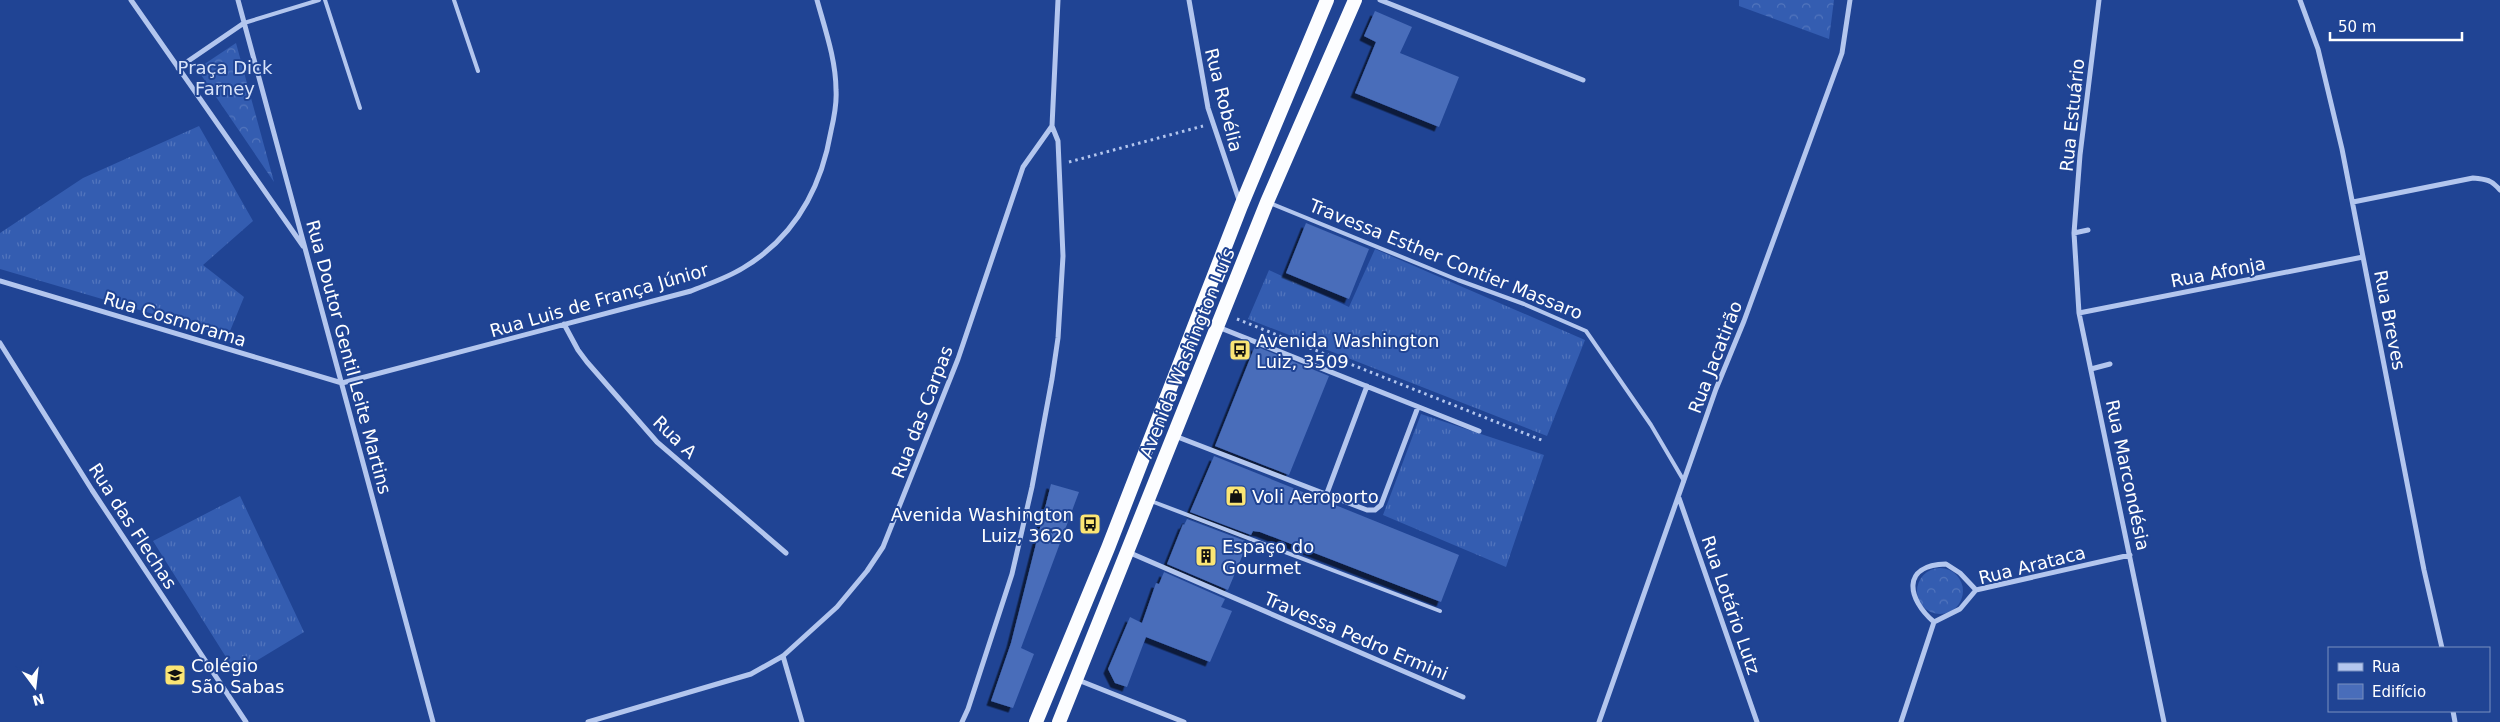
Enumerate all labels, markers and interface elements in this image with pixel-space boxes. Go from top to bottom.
scale bar [2330,10,2462,42]
text: 50 m [2338,18,2376,36]
street label: Rua Robélia [1201,46,1247,154]
park label: Praça Dick Farney [178,57,273,99]
street label: Rua Estuário [2056,57,2088,173]
street label: Travessa Esther Contier Massaro [1305,194,1586,324]
street label: Rua Doutor Gentil Leite Martins [302,218,396,496]
street label: Avenida Washington Luís [1135,245,1239,461]
street label: Rua Afonja [2169,253,2267,291]
street label: Rua Luis de França Júnior [487,259,711,341]
street label: Rua Breves [2370,268,2410,372]
street label: Rua Cosmorama [101,287,249,351]
street label: Rua Jacatirão [1684,298,1746,416]
place label: Avenida Washington Luiz, 3509 [1256,330,1439,372]
bus stop icon: Avenida Washington Luiz, 3509 [1228,338,1252,362]
street label: Rua das Carpas [887,343,957,481]
street label: Rua Marcondésia [2102,398,2154,552]
street label: Rua A [649,411,702,463]
street label: Rua das Flechas [85,459,181,593]
shop icon: Voli Aeroporto [1224,484,1248,508]
place label: Voli Aeroporto [1252,486,1379,507]
place label: Avenida Washington Luiz, 3620 [891,504,1074,546]
bus stop icon: Avenida Washington Luiz, 3620 [1078,512,1102,536]
street label: Rua Lotário Lutz [1697,533,1765,677]
place label: Espaço do Gourmet [1222,536,1314,578]
street label: Rua Arataca [1976,542,2088,588]
building icon: Espaço do Gourmet [1194,544,1218,568]
street label: Travessa Pedro Ermini [1260,587,1451,684]
legend [2328,647,2490,712]
place label: Colégio São Sabas [191,655,284,697]
text: Rua [2372,658,2400,676]
north arrow [10,662,60,712]
school or university icon: Colégio São Sabas [163,663,187,687]
text: Edifício [2372,683,2426,701]
text: N [31,690,46,709]

